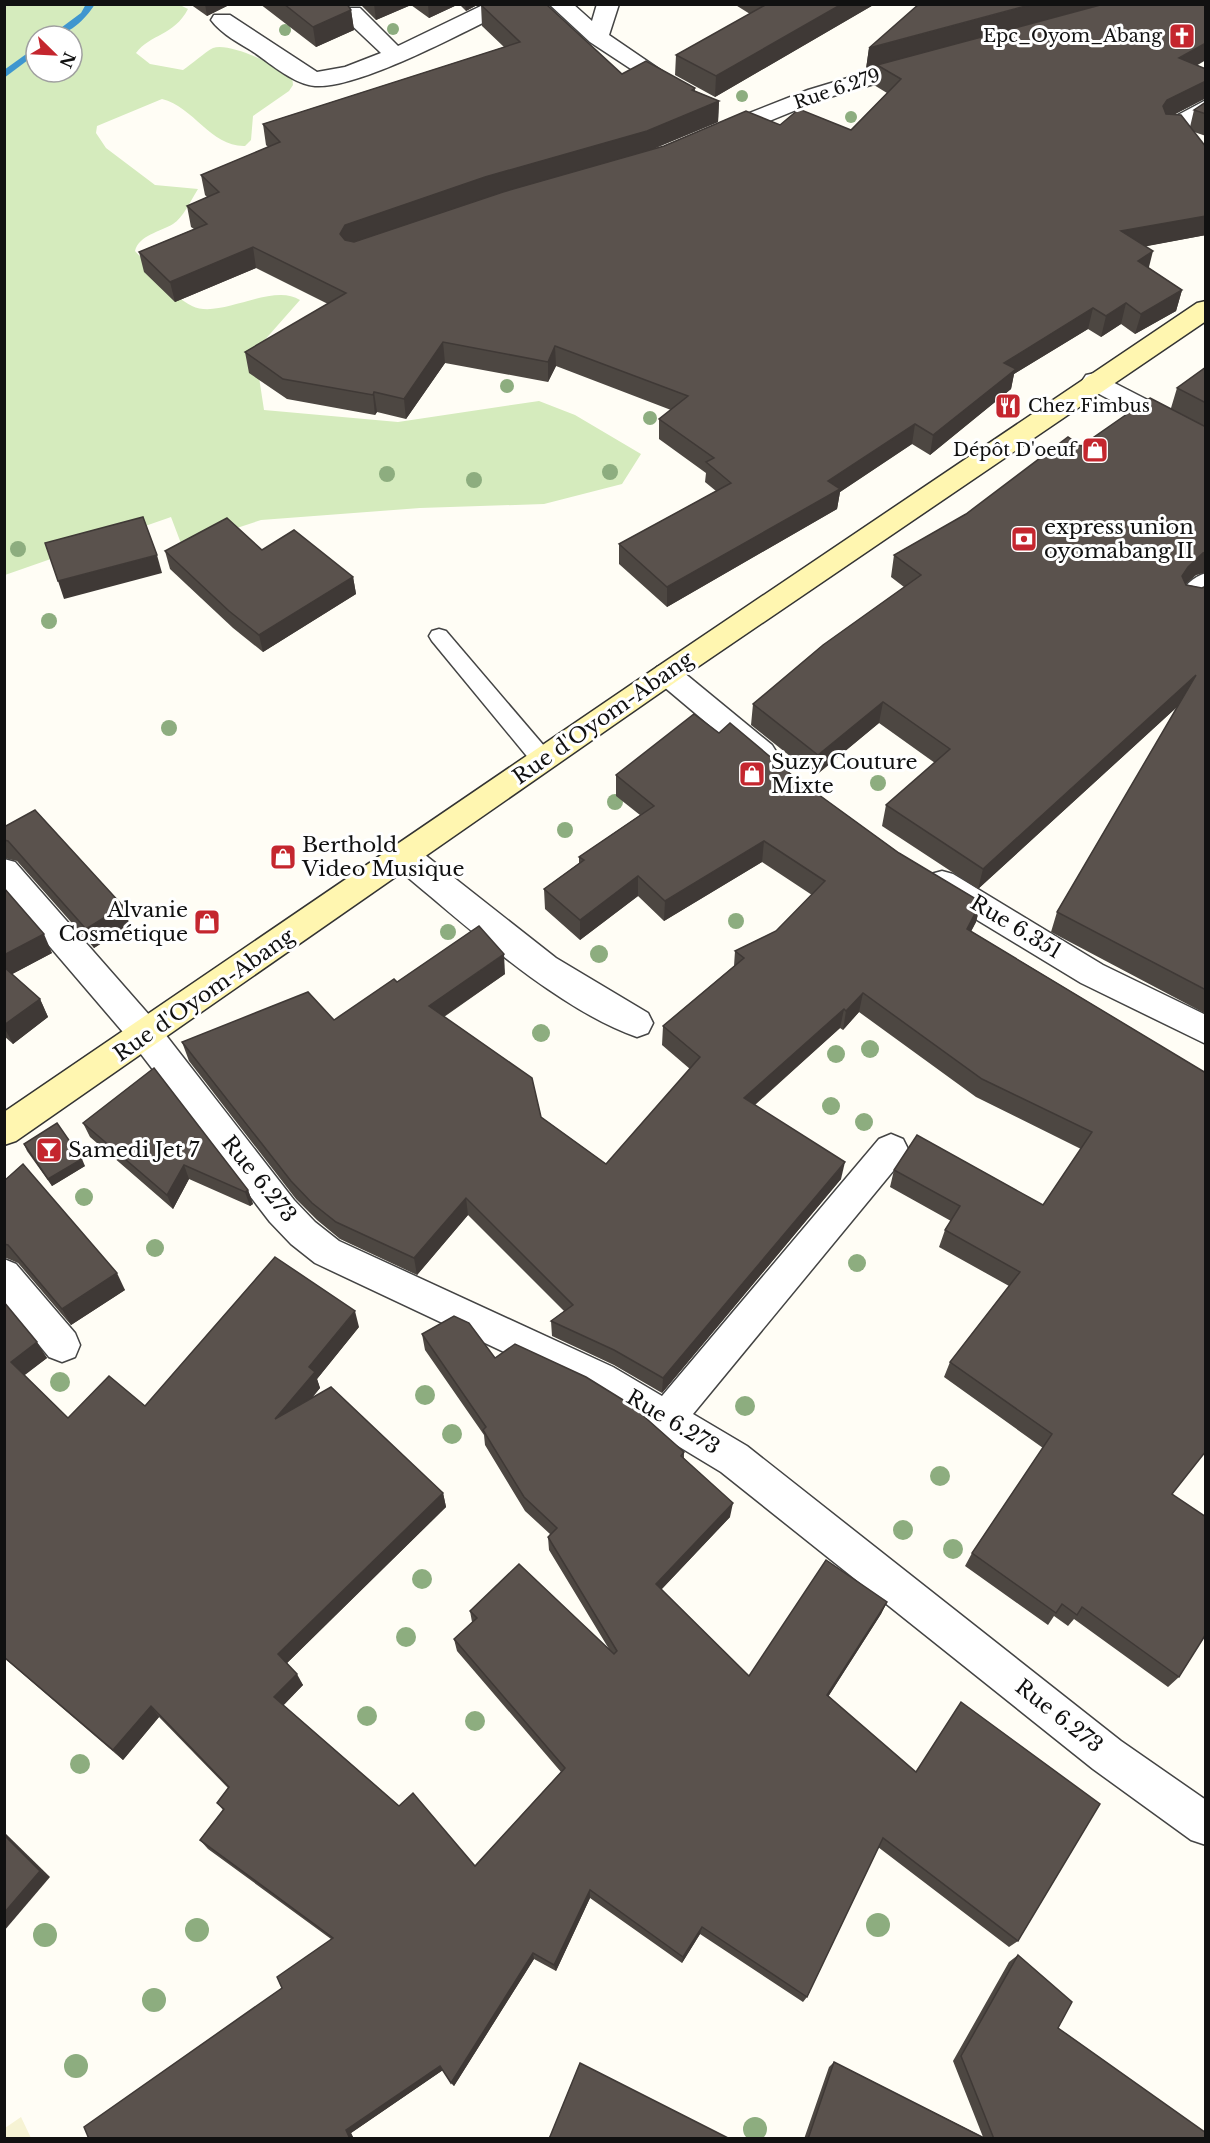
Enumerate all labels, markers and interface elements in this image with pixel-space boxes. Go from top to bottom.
church icon: Epc_Oyom_Abang [1167,21,1197,51]
north arrow [24,24,84,84]
place label: Epc_Oyom_Abang [983,25,1162,47]
text: N [56,49,80,71]
street label: Rue 6.279 [791,64,883,114]
restaurant icon: Chez Fimbus [993,391,1023,421]
place label: Chez Fimbus [1028,395,1150,417]
shop icon: Dépôt D'oeuf [1080,435,1110,465]
place label: Dépôt D'oeuf [953,439,1079,461]
place label: express union oyomabang II [1044,514,1194,564]
bank icon: express union oyomabang II [1009,524,1039,554]
street label: Rue d'Oyom-Abang [508,646,699,790]
place label: Suzy Couture Mixte [771,749,918,799]
shop icon: Suzy Couture Mixte [737,759,767,789]
place label: Berthold Video Musique [301,832,464,882]
shop icon: Berthold Video Musique [268,842,298,872]
street label: Rue 6.351 [966,890,1066,964]
place label: Alvanie Cosmétique [58,897,188,947]
shop icon: Alvanie Cosmétique [192,907,222,937]
street label: Rue d'Oyom-Abang [109,923,300,1067]
street label: Rue 6.273 [216,1130,302,1228]
bar icon: Samedi Jet 7 [34,1135,64,1165]
place label: Samedi Jet 7 [68,1137,200,1163]
street label: Rue 6.273 [622,1384,724,1460]
street label: Rue 6.273 [1010,1674,1108,1758]

